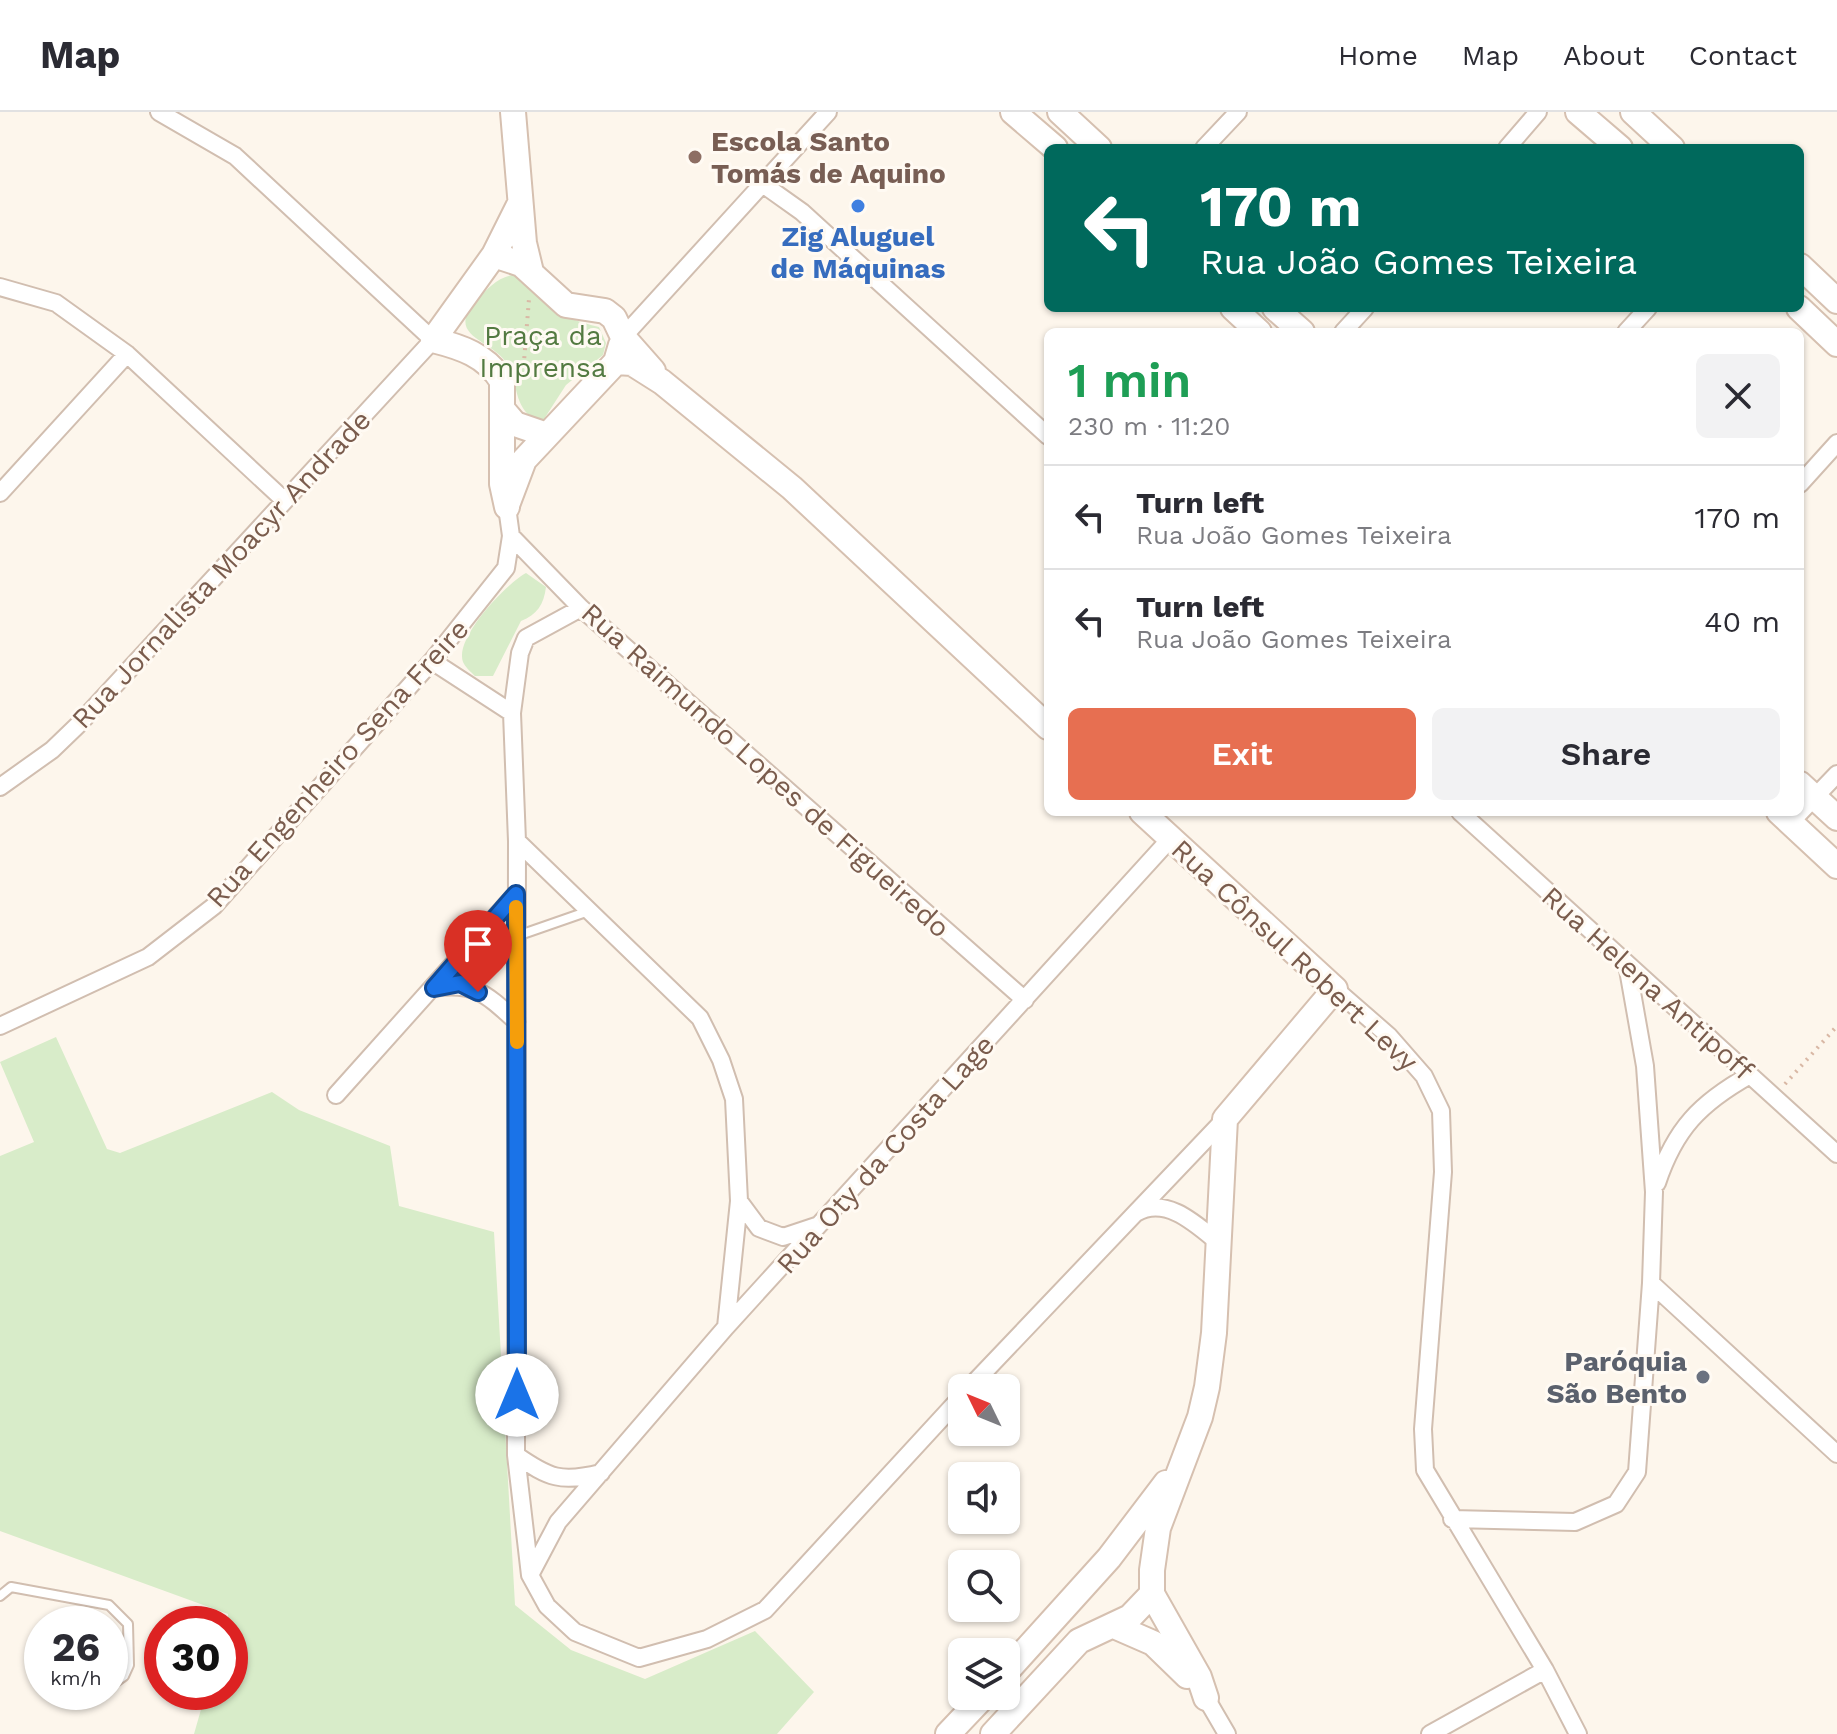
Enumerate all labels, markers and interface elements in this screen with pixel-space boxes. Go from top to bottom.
text: Map [40,33,120,77]
text: Home [1338,39,1418,72]
text: Map [1462,39,1519,72]
text: About [1563,39,1645,72]
text: Contact [1689,39,1797,72]
place label: Escola Santo Tomás de Aquino [711,125,946,190]
marker: Escola Santo Tomás de Aquino [686,148,704,166]
text: 170 m [1200,174,1362,240]
icon: left [1068,176,1172,280]
marker: Zig Aluguel de Máquinas [849,197,867,215]
place label: Zig Aluguel de Máquinas [771,220,945,285]
text: Rua João Gomes Teixeira [1200,241,1637,283]
park label: Praça da Imprensa [479,319,607,384]
text: 1 min [1068,352,1191,409]
button: close [1696,354,1780,438]
street label: Rua Jornalista Moacyr Andrade [65,403,378,735]
text: 230 m · 11:20 [1068,411,1231,441]
text: Turn left [1136,485,1264,520]
icon: left [1068,495,1112,539]
text: 170 m [1695,500,1780,535]
text: Rua João Gomes Teixeira [1136,520,1452,550]
text: Turn left [1136,589,1264,624]
street label: Rua Raimundo Lopes de Figueiredo [575,596,956,944]
icon: left [1068,599,1112,643]
text: 40 m [1704,604,1780,639]
street label: Rua Engenheiro Sena Freire [199,613,475,914]
text: Rua João Gomes Teixeira [1136,624,1452,654]
button: Exit [1068,708,1416,800]
button: Share [1432,708,1780,800]
street label: Rua Cônsul Robert Levy [1165,833,1425,1078]
street label: Rua Helena Antipoff [1535,880,1760,1087]
pin [444,910,512,992]
icon: arrive [456,922,500,966]
street label: Rua Oty da Costa Lage [770,1028,1001,1280]
place label: Paróquia São Bento [1547,1345,1688,1410]
position arrow [475,1353,559,1437]
marker: Paróquia São Bento [1694,1368,1712,1386]
north arrow [948,1374,1020,1446]
map controls [948,1374,1020,1710]
button: sound [948,1462,1020,1534]
button: search [948,1550,1020,1622]
speed limit sign: 30 [144,1606,248,1710]
text: 26 [52,1624,100,1671]
button: layers [948,1638,1020,1710]
text: km/h [50,1666,102,1690]

